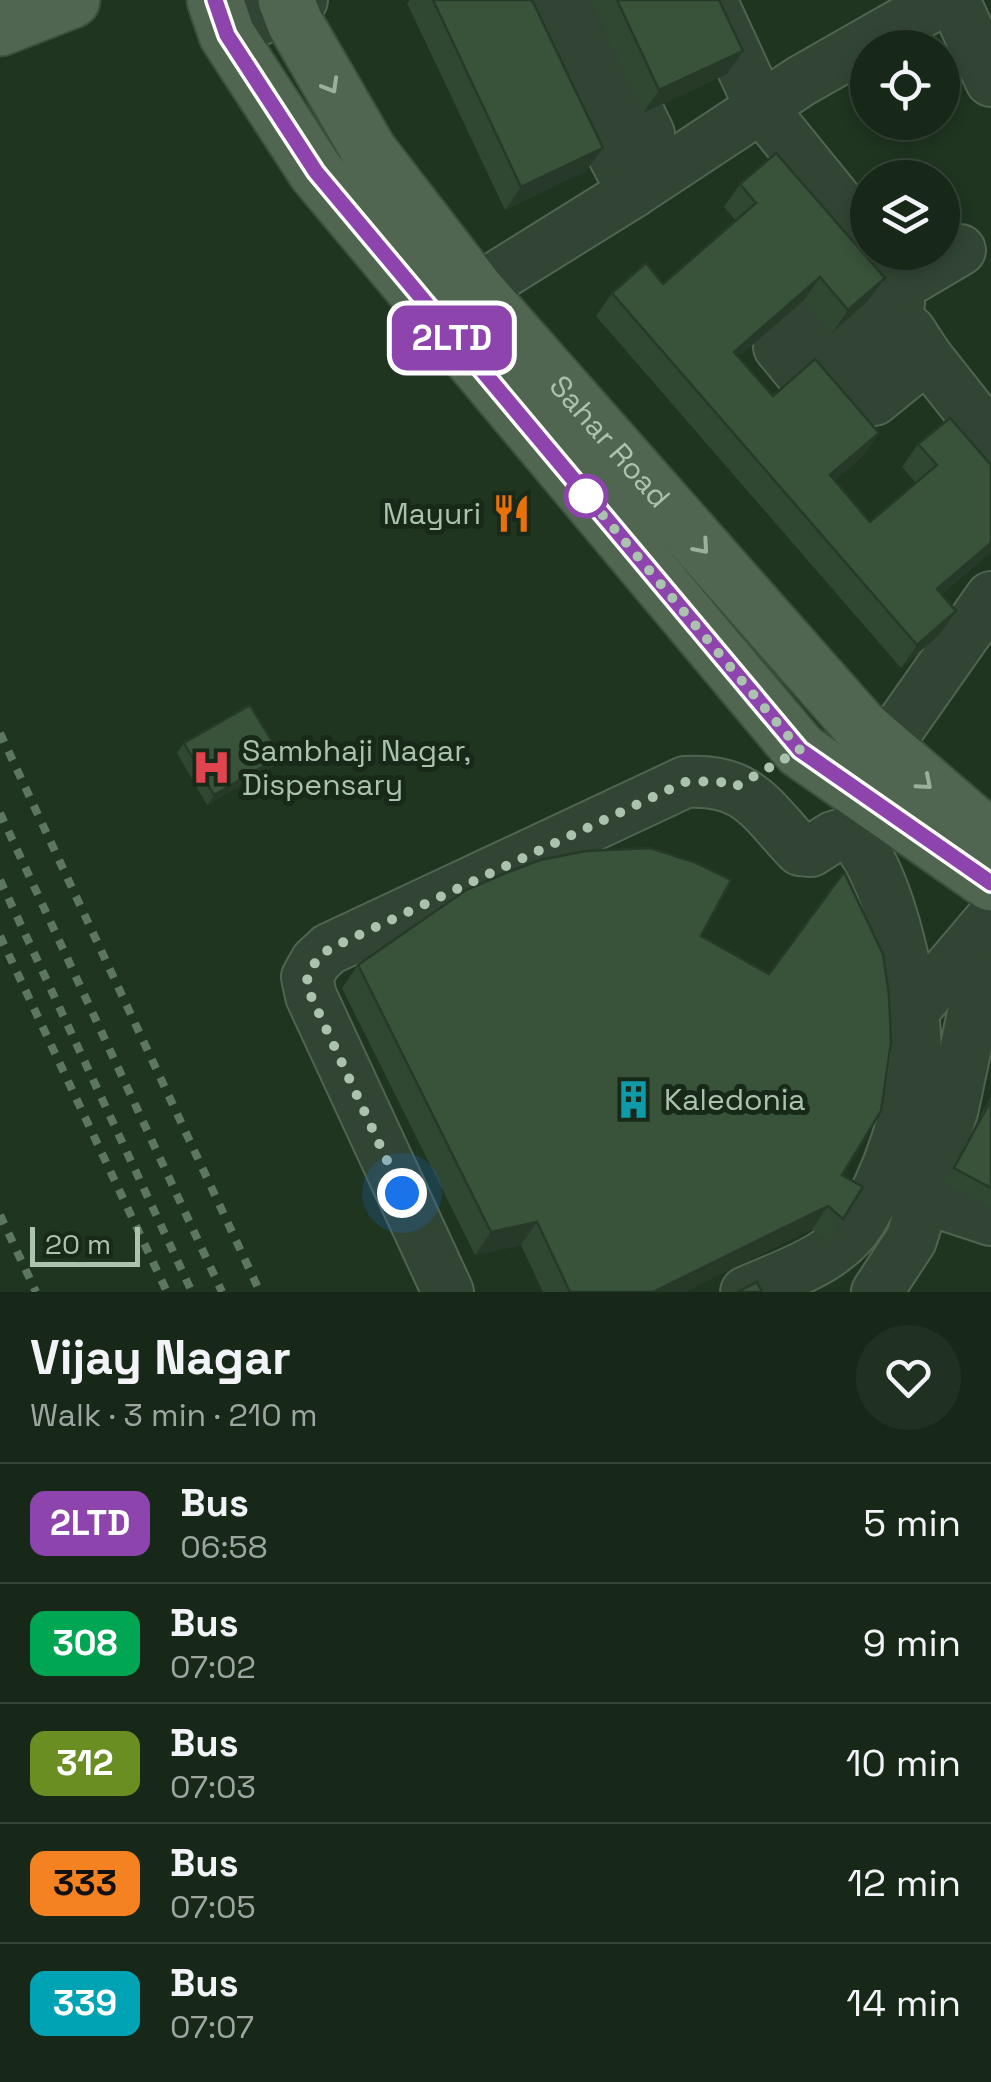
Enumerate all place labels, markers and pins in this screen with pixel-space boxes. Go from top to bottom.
unlabelled marker [565,475,607,517]
restaurant icon: Mayuri [490,493,532,535]
place label: Mayuri [383,494,481,533]
place label: Sambhaji Nagar, Dispensary [242,731,471,804]
hospital icon: Sambhaji Nagar, Dispensary [191,747,233,789]
building icon: Kaledonia [613,1079,655,1121]
place label: Kaledonia [664,1080,806,1119]

